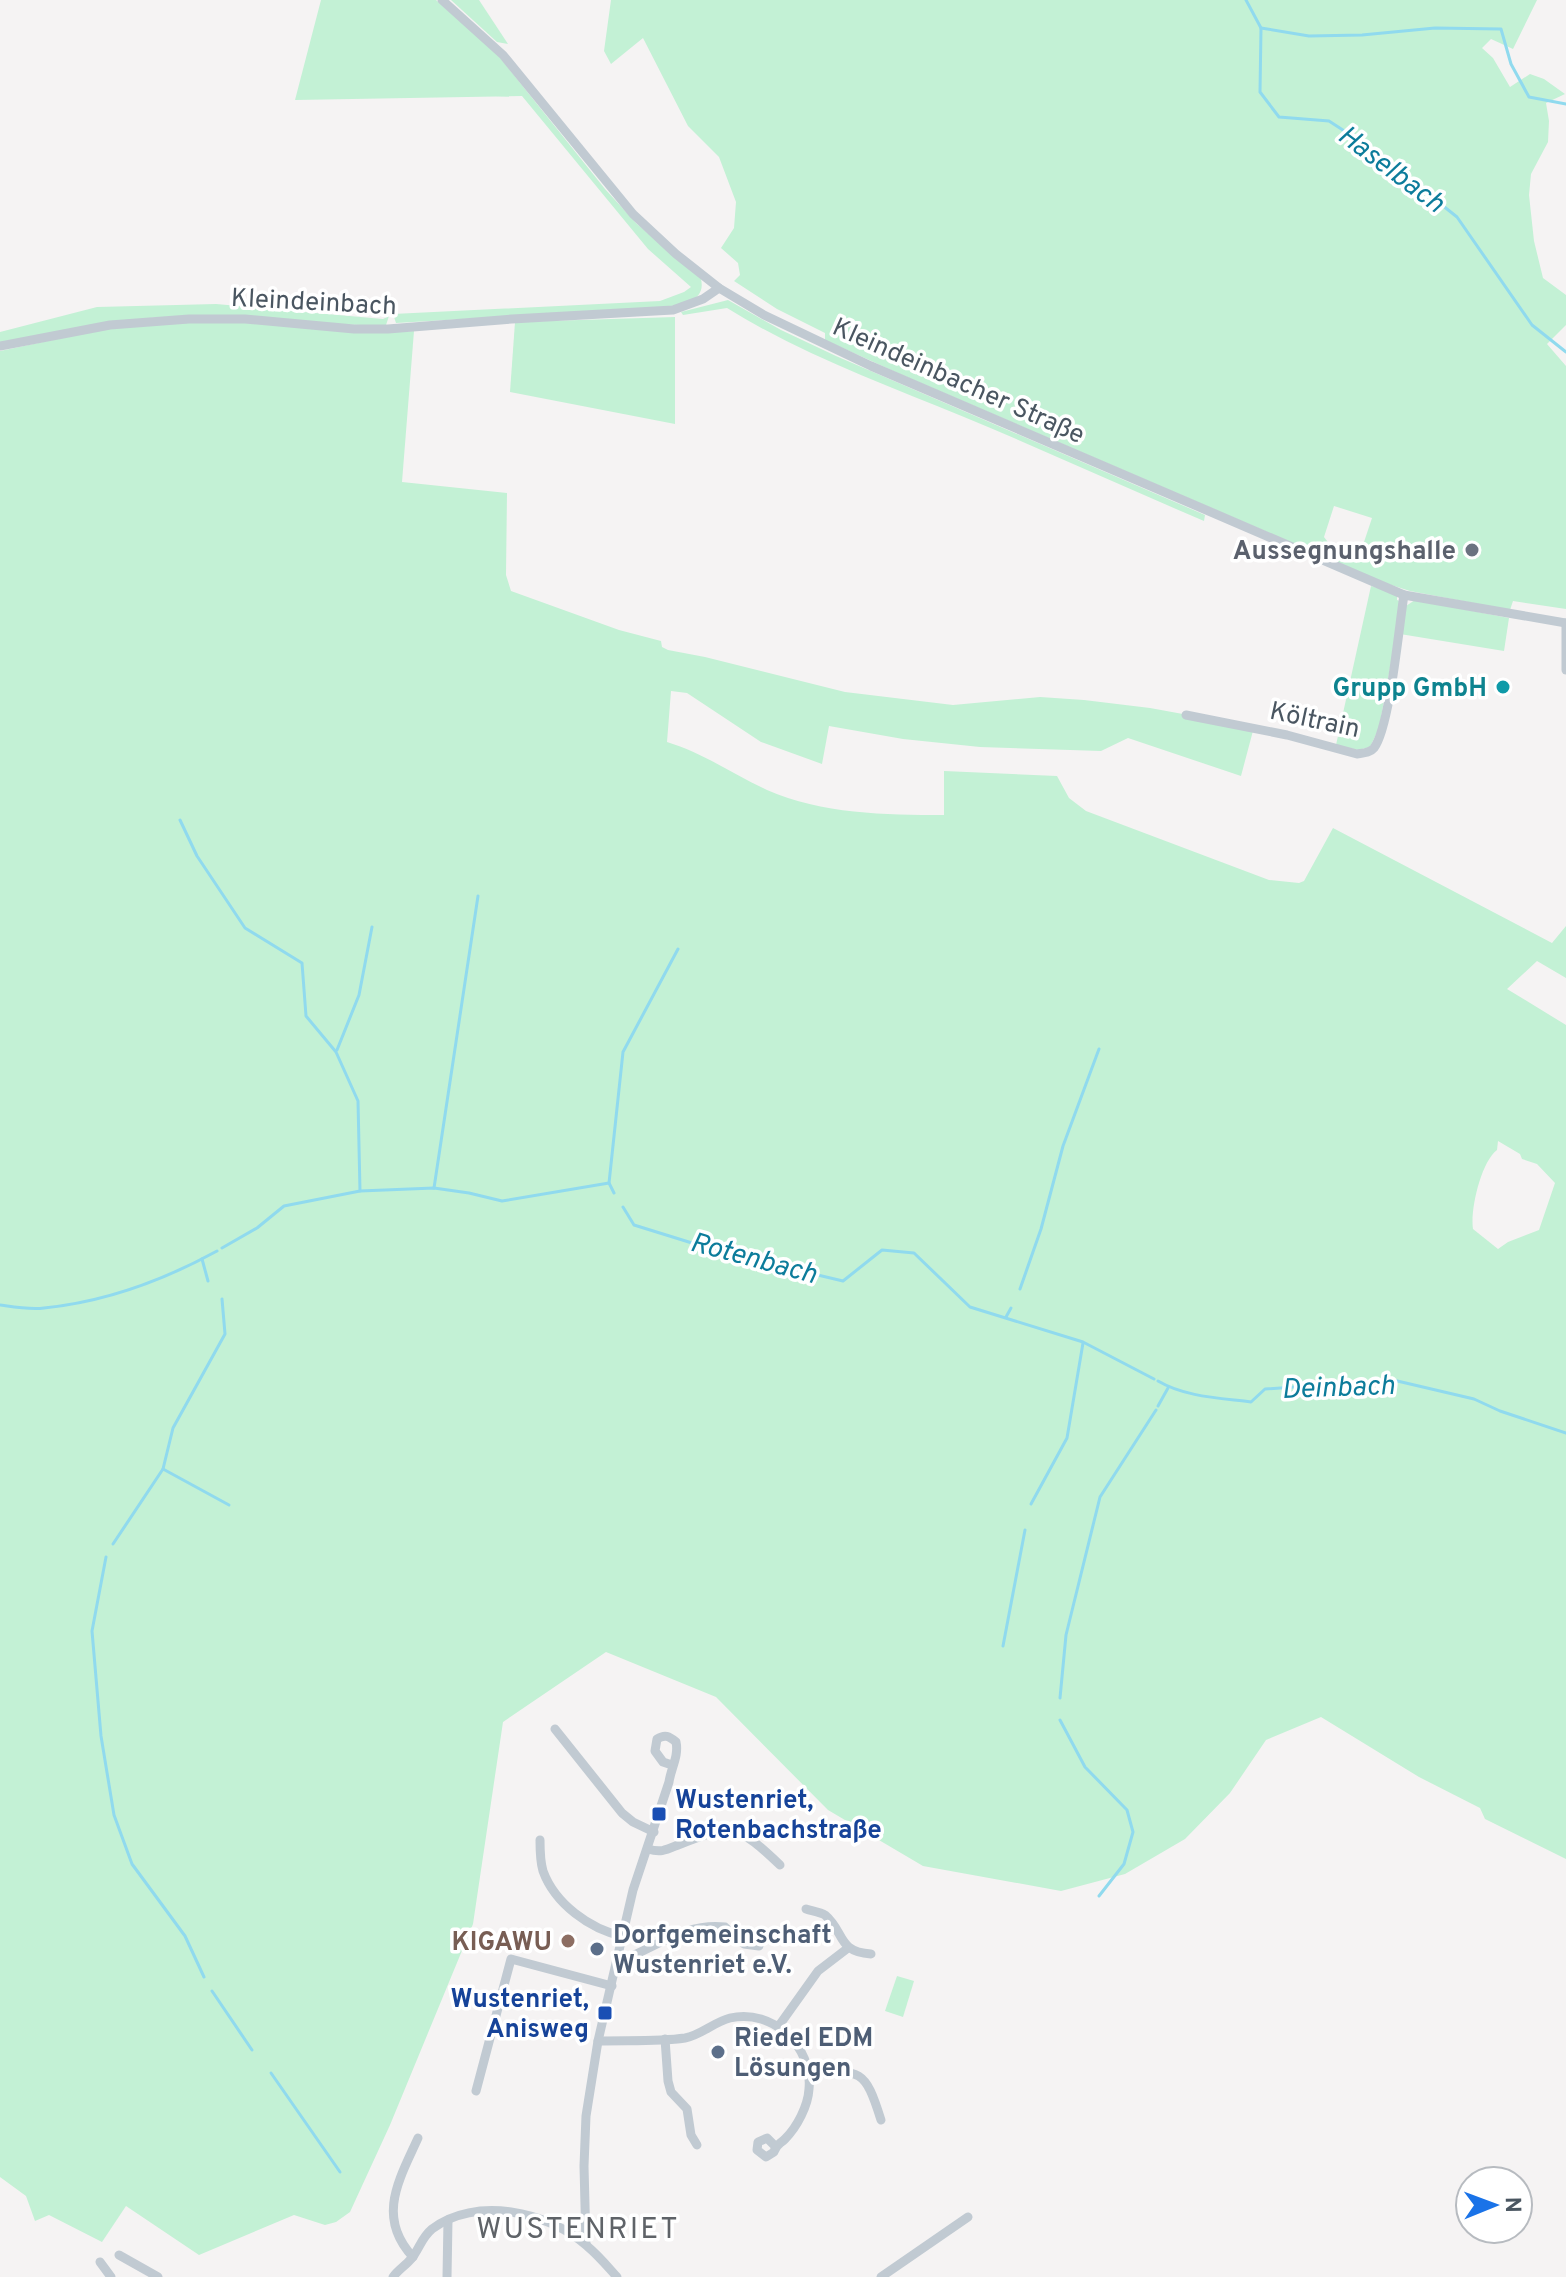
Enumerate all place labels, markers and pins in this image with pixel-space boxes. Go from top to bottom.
place label: Aussegnungshalle [1233,536,1456,569]
marker: Aussegnungshalle [1463,541,1481,559]
place label: Grupp GmbH [1332,673,1487,706]
marker: Grupp GmbH [1494,678,1512,696]
place label: Wustenriet, Rotenbachstraße [675,1785,882,1848]
marker: Wustenriet, Rotenbachstraße [650,1805,668,1823]
place label: Dorfgemeinschaft Wustenriet e.V. [613,1920,832,1983]
place label: KIGAWU [451,1927,552,1960]
marker: KIGAWU [559,1932,577,1950]
marker: Dorfgemeinschaft Wustenriet e.V. [588,1940,606,1958]
place label: Wustenriet, Anisweg [451,1984,589,2047]
marker: Wustenriet, Anisweg [596,2004,614,2022]
place label: Riedel EDM Lösungen [734,2023,873,2086]
marker: Riedel EDM Lösungen [709,2043,727,2061]

